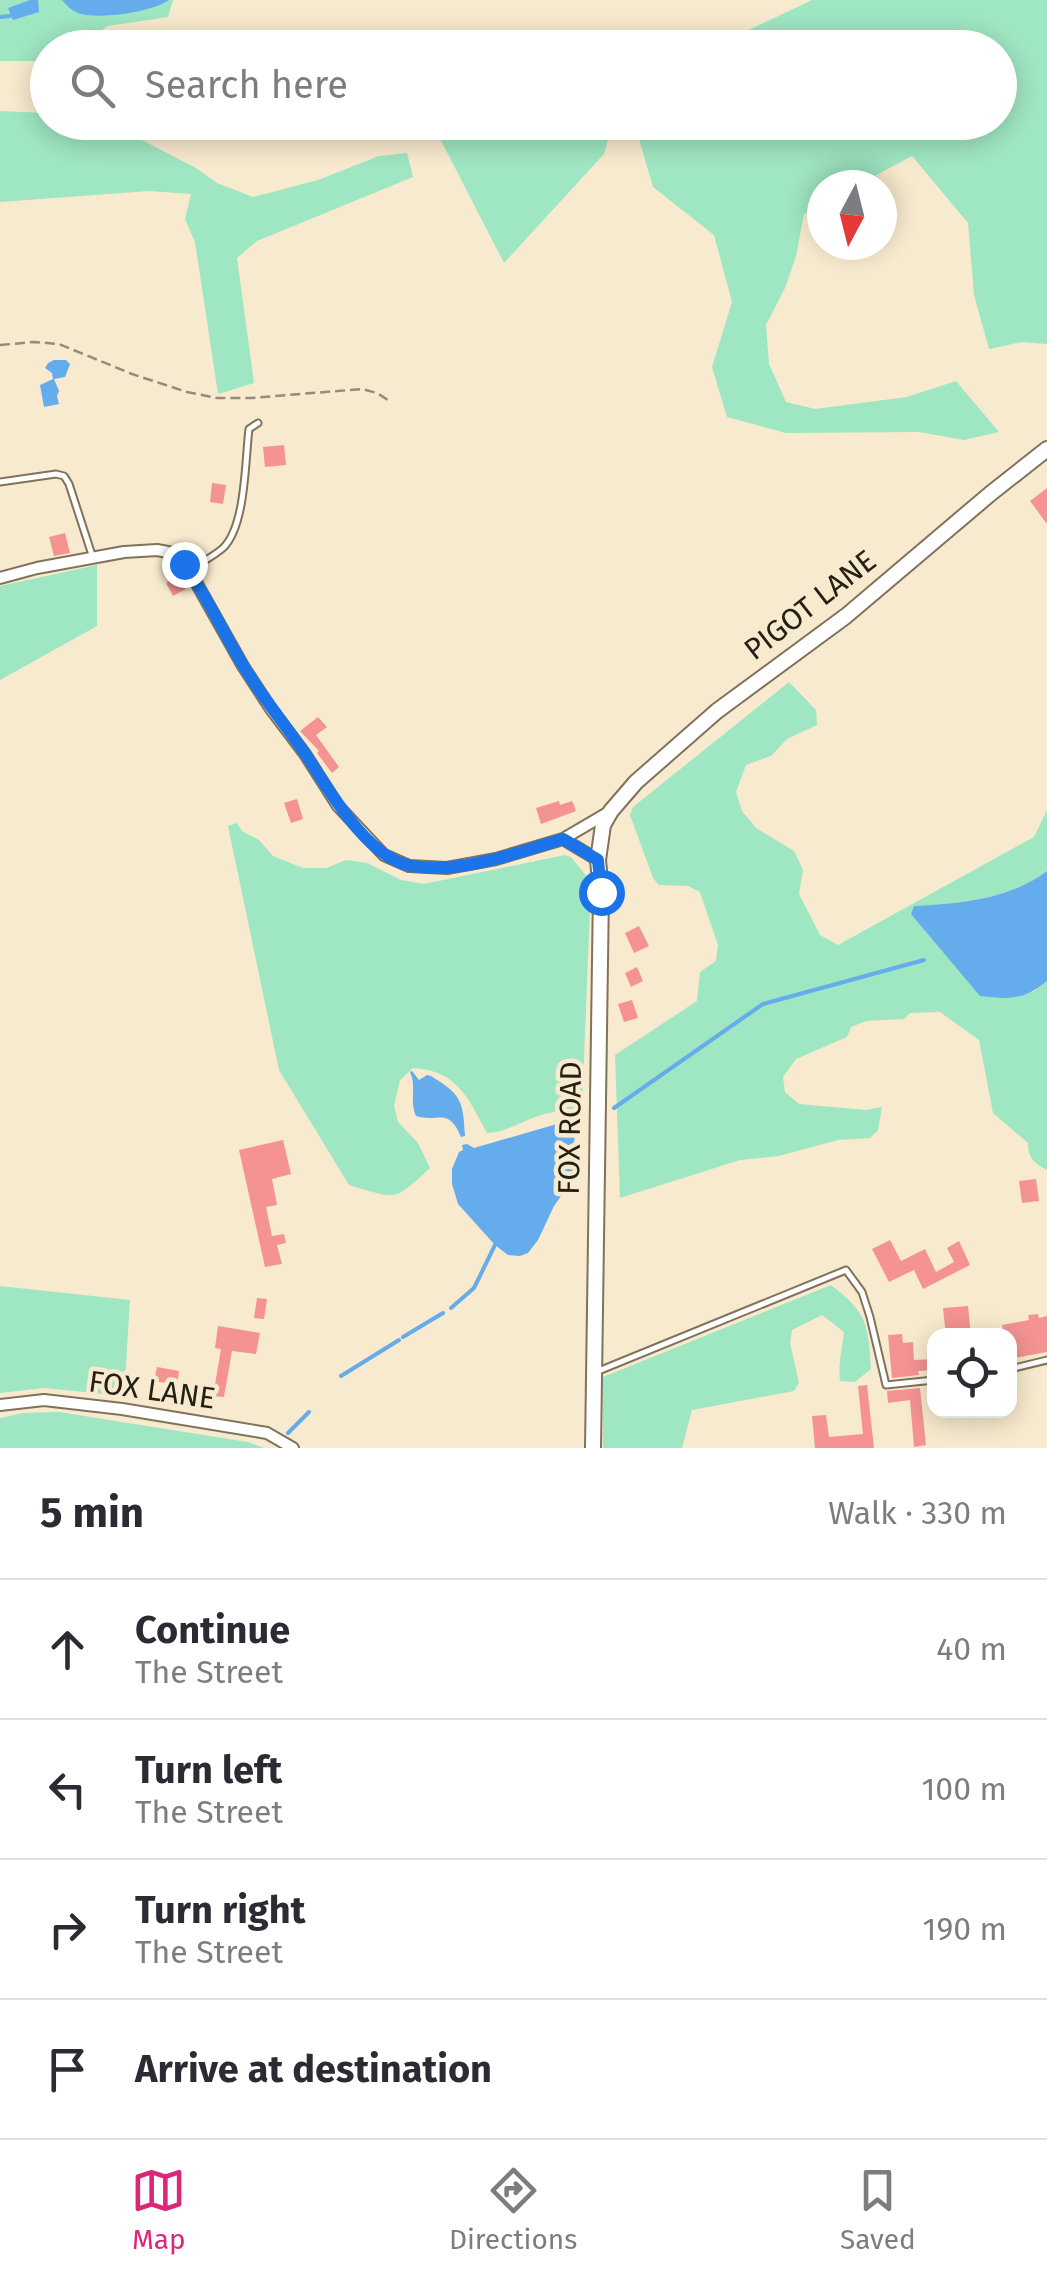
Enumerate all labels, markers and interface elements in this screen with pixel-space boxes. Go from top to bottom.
search box [30,30,1017,140]
icon: search [65,58,120,113]
text: Search here [145,62,348,108]
north arrow [807,170,897,260]
route end [162,542,208,588]
street label: PIGOT LANE [737,542,883,668]
route start [579,870,625,916]
street label: FOX ROAD [551,1061,589,1195]
map controls [927,1328,1017,1418]
button: locate [927,1328,1017,1418]
street label: FOX LANE [86,1363,218,1417]
text: 5 min [40,1488,144,1538]
text: Walk · 330 m [828,1494,1007,1532]
text: Continue [135,1607,290,1653]
icon: ahead [40,1622,95,1677]
text: 40 m [936,1630,1007,1668]
text: The Street [135,1653,283,1691]
text: Turn left [135,1747,282,1793]
icon: left [40,1762,95,1817]
text: 100 m [922,1770,1007,1808]
text: The Street [135,1793,283,1831]
text: Turn right [135,1887,305,1933]
icon: right [40,1902,95,1957]
text: 190 m [923,1910,1007,1948]
text: The Street [135,1933,283,1971]
icon: arrive [40,2042,95,2097]
text: Arrive at destination [135,2046,492,2092]
tab: Map [131,2163,186,2256]
tab: Directions [449,2163,577,2256]
tab: Saved [840,2163,916,2256]

